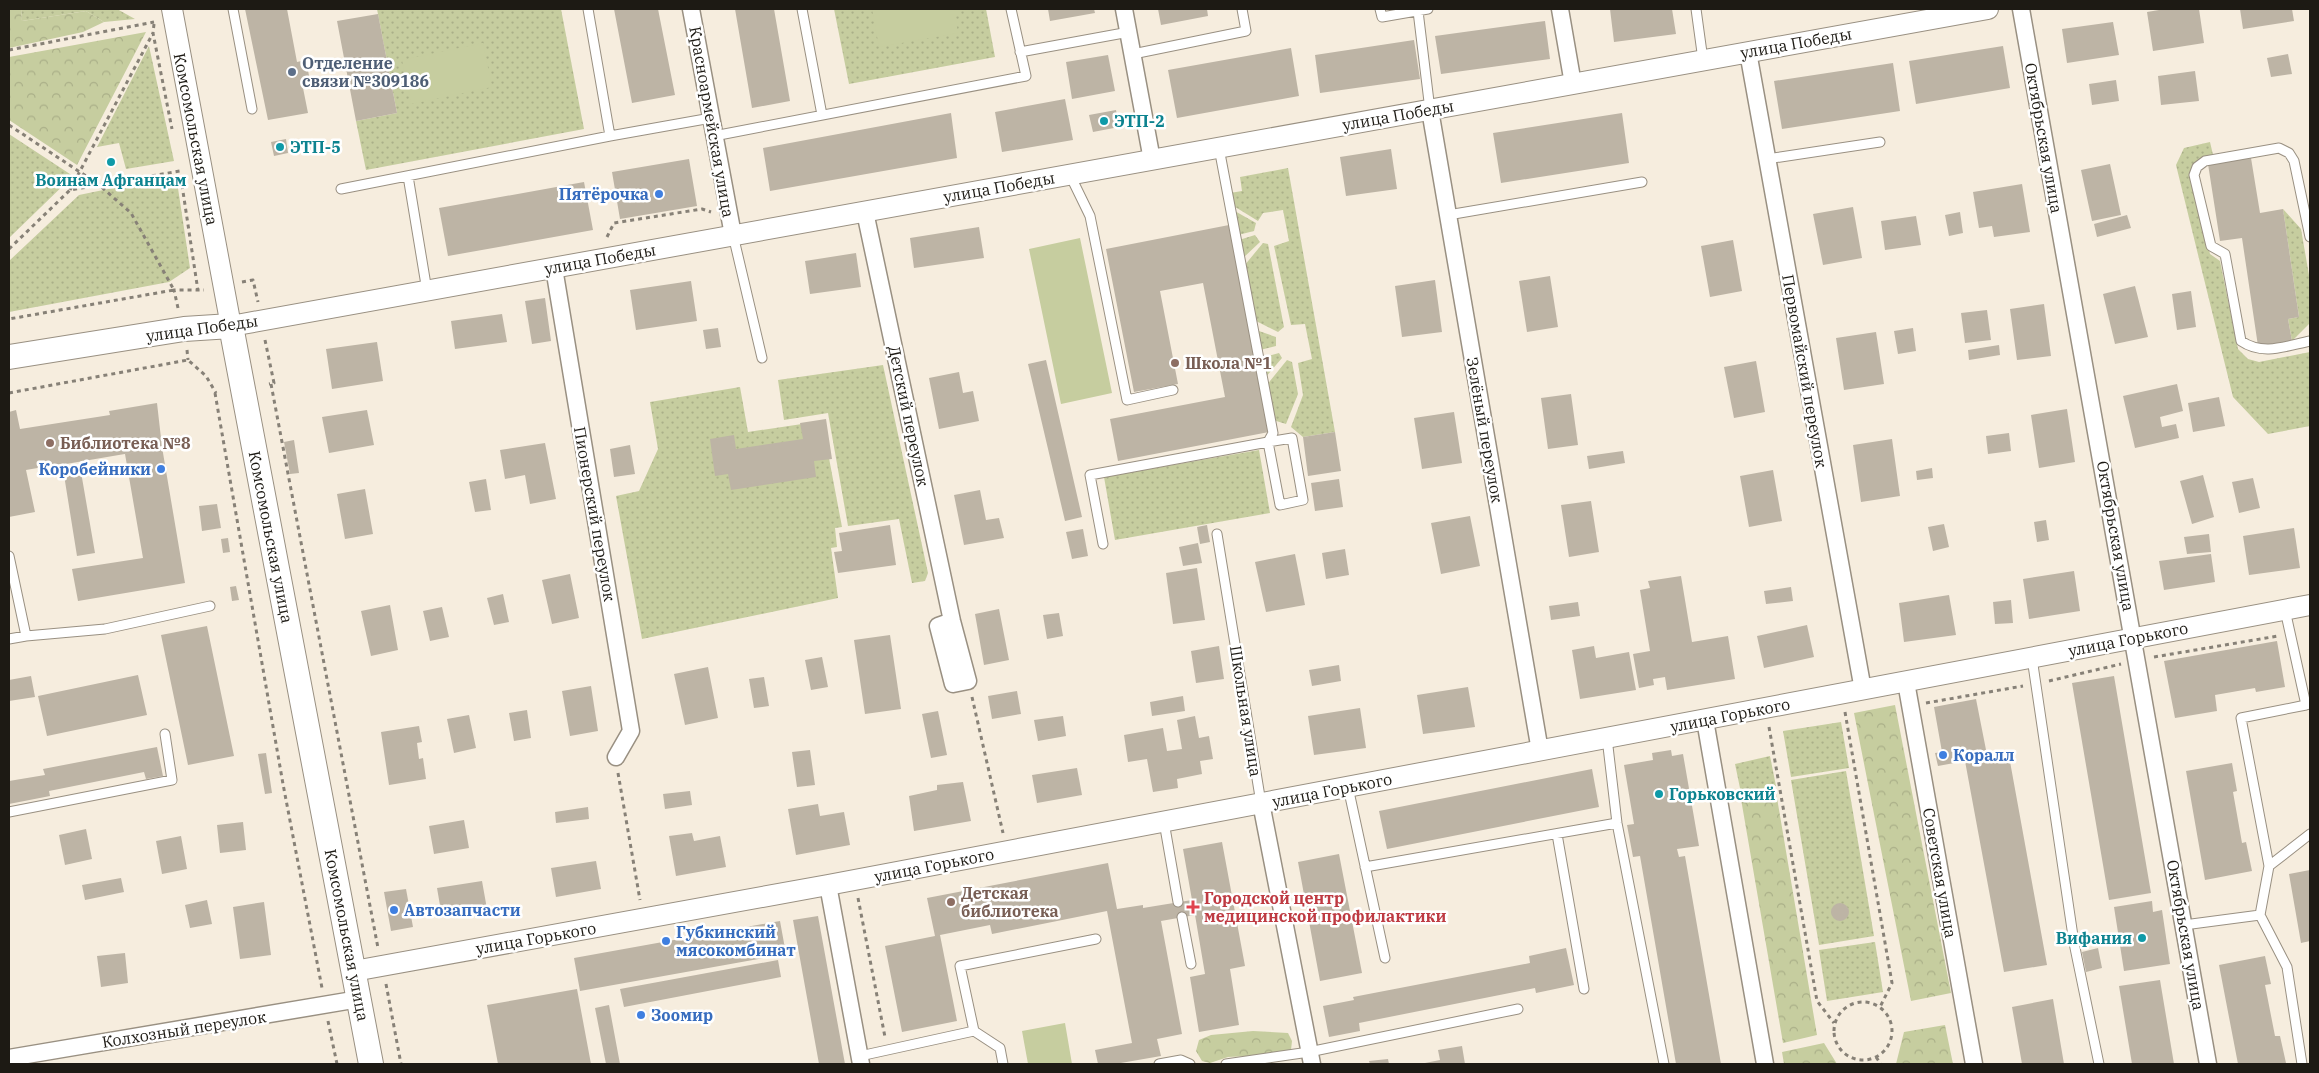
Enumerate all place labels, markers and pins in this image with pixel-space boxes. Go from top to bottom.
place label: Отделение связи №309186 [302,53,429,91]
marker: Отделение связи №309186 [286,66,298,78]
place label: ЭТП-2 [1114,111,1165,131]
marker: ЭТП-2 [1098,115,1110,127]
place label: ЭТП-5 [290,137,341,157]
marker: ЭТП-5 [274,141,286,153]
marker: Воинам Афганцам [105,156,117,168]
place label: Воинам Афганцам [35,170,187,190]
place label: Пятёрочка [559,184,649,204]
marker: Пятёрочка [653,188,665,200]
place label: Школа №1 [1185,353,1272,373]
marker: Школа №1 [1169,357,1181,369]
place label: Библиотека №8 [60,433,191,453]
marker: Библиотека №8 [44,437,56,449]
place label: Коробейники [38,459,151,479]
marker: Коробейники [155,463,167,475]
place label: Коралл [1953,745,2014,765]
marker: Коралл [1937,749,1949,761]
place label: Горьковский [1669,784,1775,804]
marker: Горьковский [1653,788,1665,800]
place label: Детская библиотека [961,883,1059,921]
place label: Городской центр медицинской профилактики [1204,888,1446,926]
marker: Детская библиотека [945,896,957,908]
place label: Автозапчасти [404,900,521,920]
marker: Городской центр медицинской профилактики [1186,900,1200,914]
marker: Автозапчасти [388,904,400,916]
place label: Губкинский мясокомбинат [676,922,796,960]
place label: Вифания [2056,928,2132,948]
marker: Вифания [2136,932,2148,944]
marker: Губкинский мясокомбинат [660,935,672,947]
place label: Зоомир [651,1005,713,1025]
marker: Зоомир [635,1009,647,1021]

